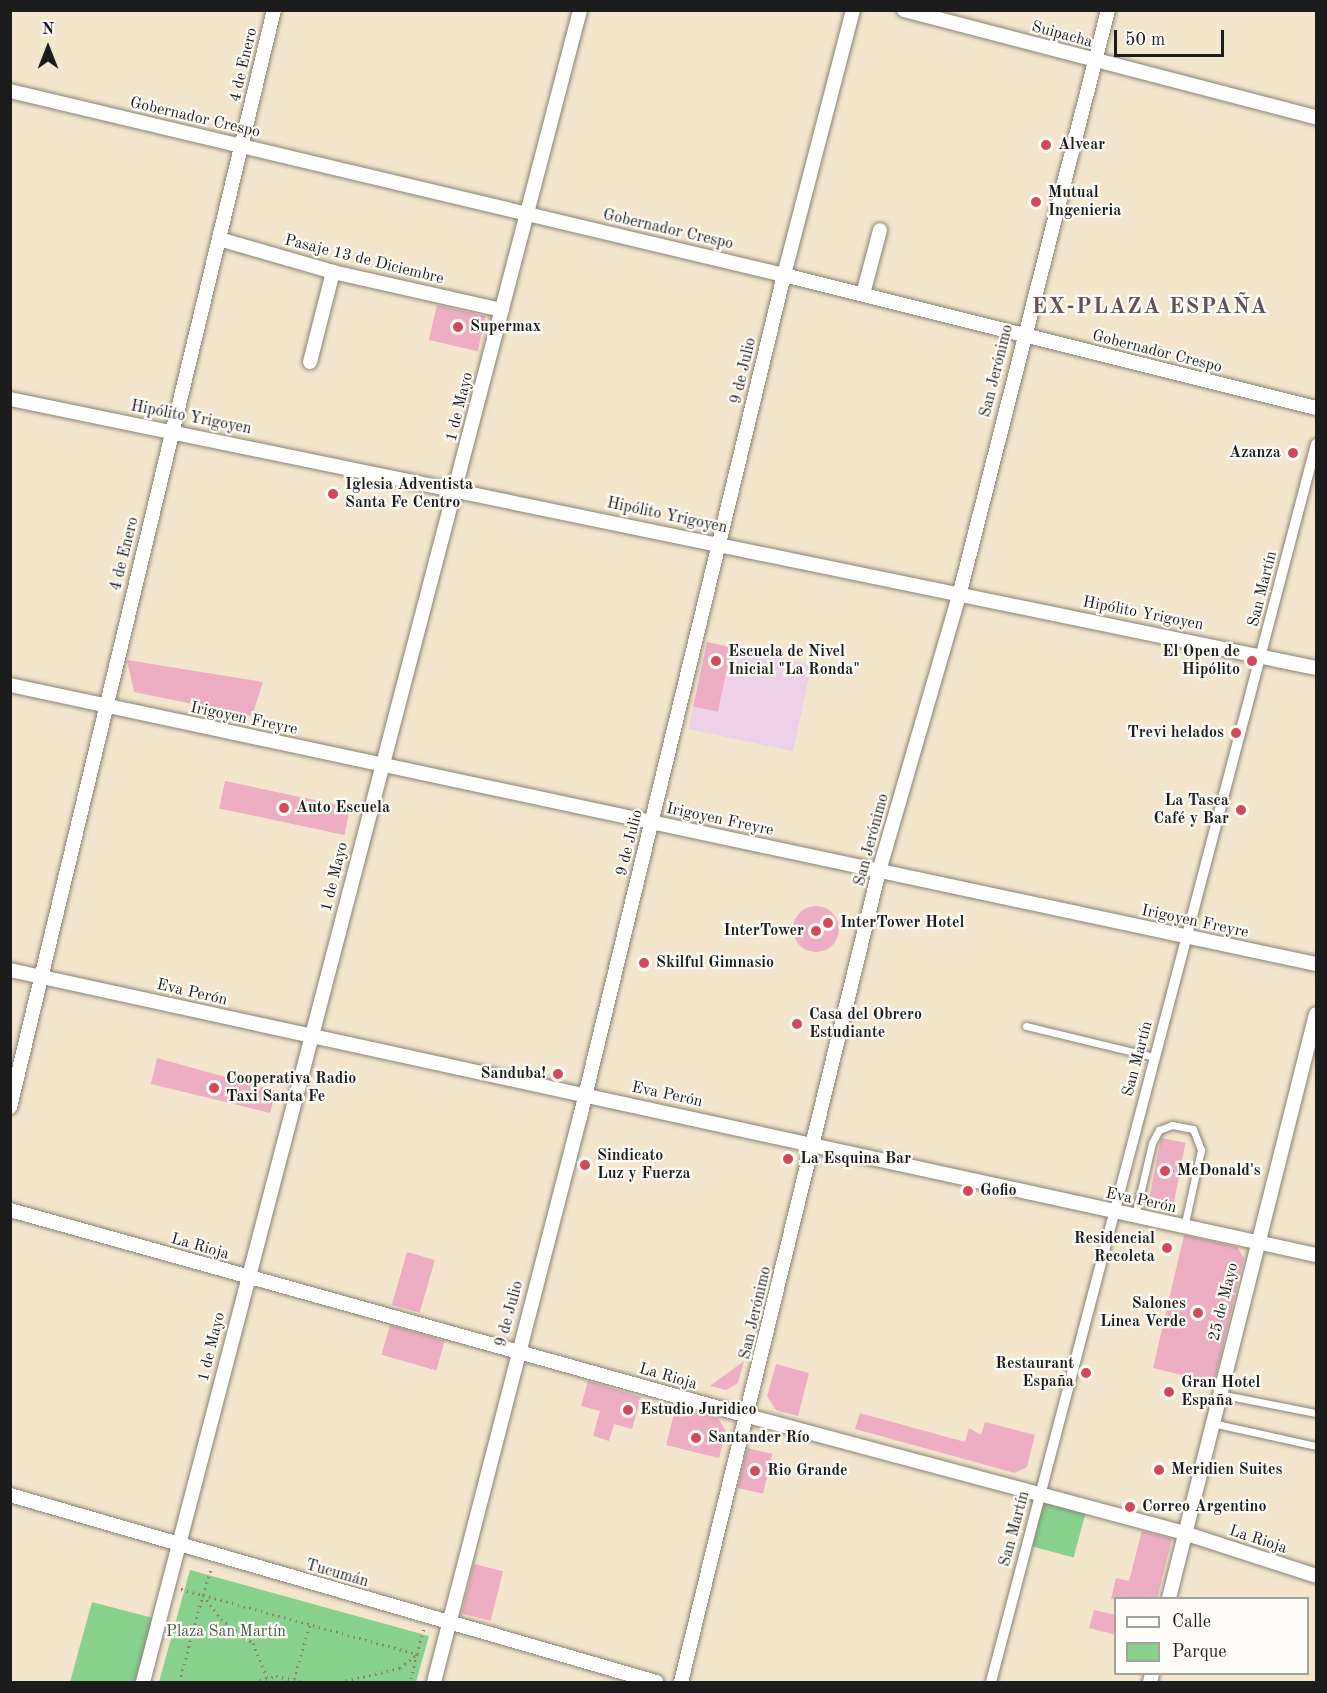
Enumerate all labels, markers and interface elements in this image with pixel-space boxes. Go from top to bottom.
north arrow [18,18,78,78]
street label: Suipacha [1029,18,1095,52]
scale bar [1117,18,1226,56]
text: N [42,22,54,38]
street label: 4 de Enero [226,26,262,104]
text: 50 m [1125,31,1165,49]
street label: Gobernador Crespo [128,94,262,142]
place label: Alvear [1058,135,1105,155]
marker: Alvear [1039,138,1053,152]
place label: Mutual Ingenieria [1048,183,1121,221]
marker: Mutual Ingenieria [1029,195,1043,209]
street label: Gobernador Crespo [601,206,735,254]
street label: Pasaje 13 de Diciembre [282,231,446,289]
district label: EX-PLAZA ESPAÑA [1032,295,1268,321]
place label: Supermax [470,317,541,337]
marker: Supermax [451,320,465,334]
street label: San Jerónimo [976,323,1018,419]
street label: Gobernador Crespo [1090,327,1224,377]
street label: 9 de Julio [727,336,761,406]
street label: 1 de Mayo [442,370,478,444]
street label: Hipólito Yrigoyen [129,397,253,439]
place label: Azanza [1229,443,1281,463]
marker: Azanza [1286,446,1300,460]
place label: Iglesia Adventista Santa Fe Centro [345,475,473,513]
marker: Iglesia Adventista Santa Fe Centro [326,487,340,501]
street label: Hipólito Yrigoyen [605,494,729,538]
street label: 4 de Enero [107,515,143,593]
street label: San Martín [1244,549,1282,629]
street label: Hipólito Yrigoyen [1081,593,1205,635]
place label: Escuela de Nivel Inicial "La Ronda" [728,642,860,680]
place label: El Open de Hipólito [1162,642,1240,680]
marker: Escuela de Nivel Inicial "La Ronda" [709,654,723,668]
marker: El Open de Hipólito [1245,654,1259,668]
street label: Irigoyen Freyre [189,698,299,740]
place label: Trevi helados [1127,723,1224,743]
marker: Trevi helados [1229,726,1243,740]
place label: La Tasca Café y Bar [1153,791,1229,829]
street label: San Jerónimo [850,792,894,888]
place label: Auto Escuela [296,798,390,818]
street label: Irigoyen Freyre [665,799,775,841]
marker: Auto Escuela [277,801,291,815]
marker: La Tasca Café y Bar [1234,803,1248,817]
street label: 9 de Julio [612,808,648,878]
street label: 1 de Mayo [317,840,353,914]
street label: Irigoyen Freyre [1140,901,1250,943]
place label: InterTower Hotel [840,913,965,933]
marker: InterTower Hotel [821,916,835,930]
place label: InterTower [723,921,804,941]
marker: InterTower [809,924,823,938]
place label: Skilful Gimnasio [656,953,774,973]
marker: Skilful Gimnasio [637,956,651,970]
street label: Eva Perón [155,976,229,1010]
place label: Casa del Obrero Estudiante [809,1005,922,1043]
marker: Casa del Obrero Estudiante [790,1017,804,1031]
street label: San Martín [1119,1019,1157,1099]
place label: Sanduba! [481,1064,546,1084]
marker: Sanduba! [551,1067,565,1081]
place label: Cooperativa Radio Taxi Santa Fe [226,1069,356,1107]
street label: Eva Perón [630,1078,704,1112]
marker: Cooperativa Radio Taxi Santa Fe [207,1081,221,1095]
place label: Sindicato Luz y Fuerza [597,1146,691,1184]
place label: La Esquina Bar [800,1149,911,1169]
marker: La Esquina Bar [781,1152,795,1166]
marker: Sindicato Luz y Fuerza [578,1158,592,1172]
place label: McDonald's [1177,1161,1261,1181]
marker: McDonald's [1158,1164,1172,1178]
place label: Gofio [980,1181,1017,1201]
marker: Gofio [961,1184,975,1198]
street label: Eva Perón [1104,1184,1178,1218]
place label: Residencial Recoleta [1074,1229,1155,1267]
street label: La Rioja [169,1230,231,1264]
marker: Residencial Recoleta [1160,1241,1174,1255]
street label: 25 de Mayo [1205,1261,1243,1343]
street label: San Jerónimo [736,1265,776,1361]
street label: 9 de Julio [492,1279,528,1349]
place label: Salones Linea Verde [1100,1294,1186,1332]
marker: Salones Linea Verde [1191,1306,1205,1320]
street label: 1 de Mayo [194,1310,230,1384]
place label: Restaurant España [995,1354,1074,1392]
street label: La Rioja [637,1360,699,1394]
marker: Restaurant España [1079,1366,1093,1380]
place label: Gran Hotel España [1181,1373,1261,1411]
marker: Gran Hotel España [1162,1385,1176,1399]
place label: Estudio Juridico [640,1400,756,1420]
marker: Estudio Juridico [621,1403,635,1417]
place label: Santander Río [708,1428,810,1448]
marker: Santander Río [689,1431,703,1445]
place label: Meridien Suites [1171,1460,1282,1480]
place label: Rio Grande [767,1461,848,1481]
marker: Meridien Suites [1152,1463,1166,1477]
marker: Rio Grande [748,1464,762,1478]
street label: San Martín [996,1489,1034,1569]
place label: Correo Argentino [1142,1497,1266,1517]
marker: Correo Argentino [1123,1500,1137,1514]
street label: La Rioja [1227,1522,1289,1558]
street label: Tucumán [303,1556,371,1592]
legend [1114,1597,1309,1675]
text: Calle [1172,1613,1211,1631]
park label: Plaza San Martín [166,1622,286,1642]
text: Parque [1172,1643,1227,1661]

